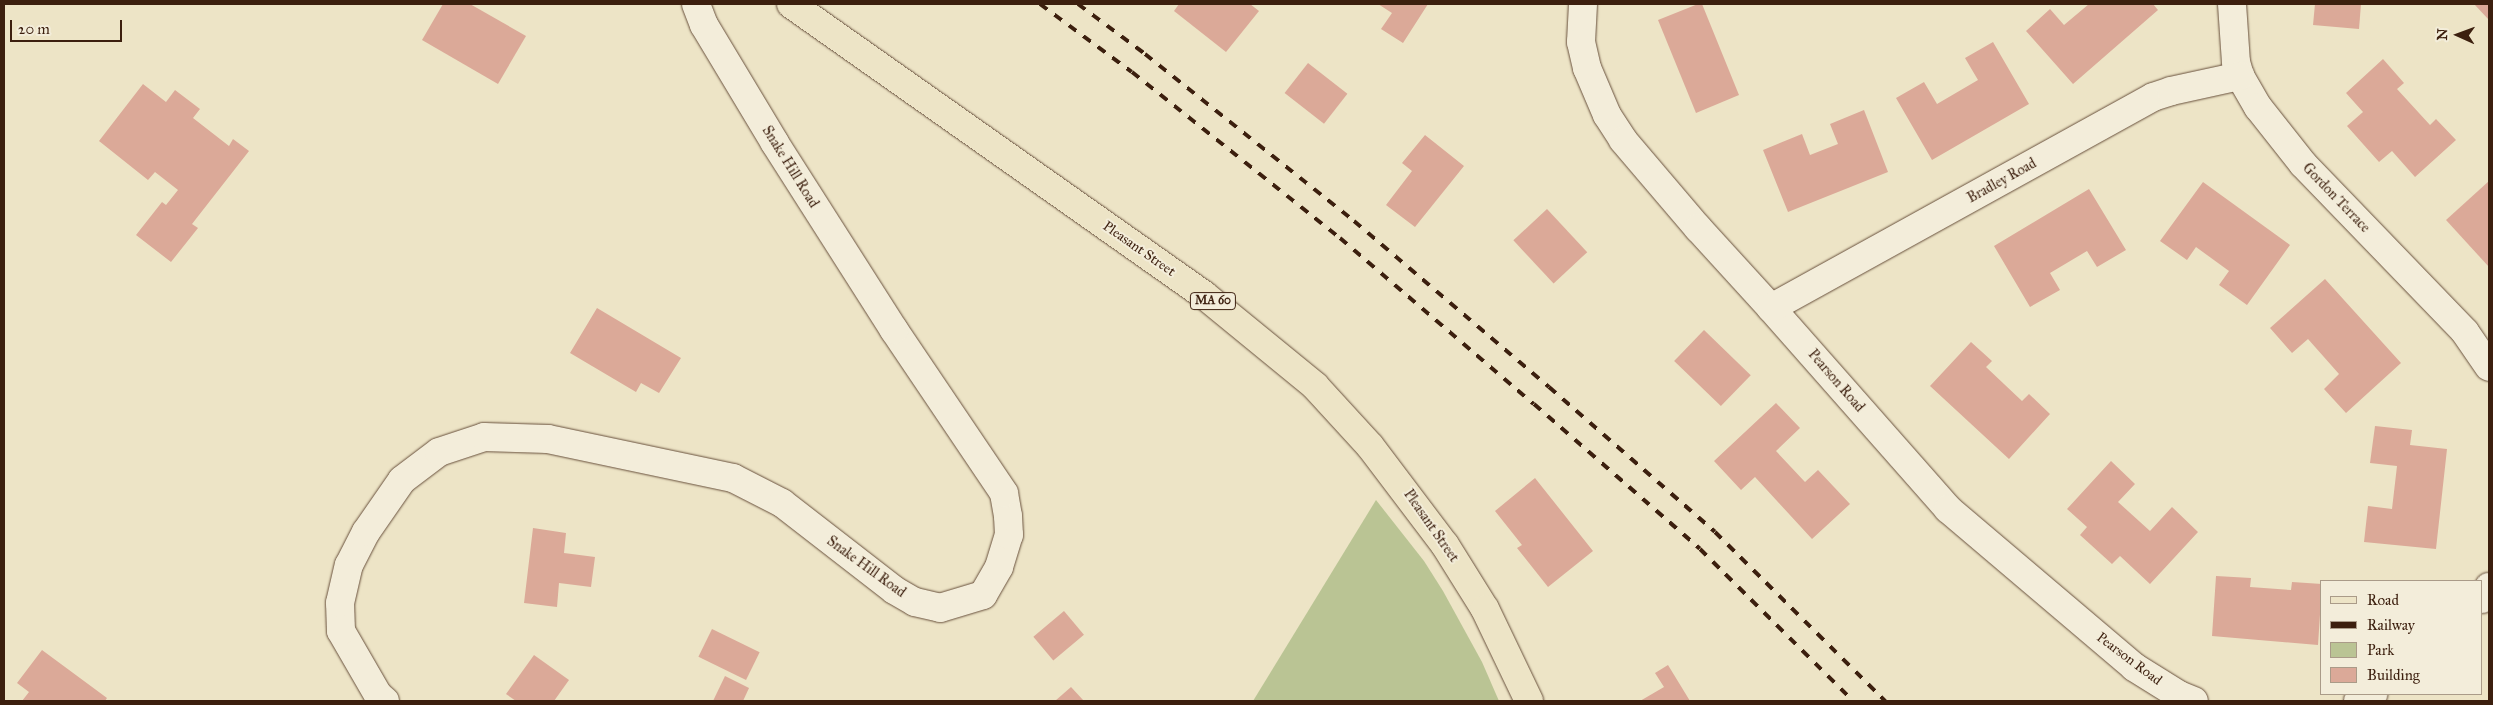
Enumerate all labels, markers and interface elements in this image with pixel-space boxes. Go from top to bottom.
scale bar [12,10,125,42]
north arrow [2433,10,2483,60]
text: 20 m [18,20,50,38]
text: N [2434,28,2451,41]
street label: Snake Hill Road [758,123,822,211]
street label: Bradley Road [1965,155,2039,207]
street label: Gordon Terrace [2299,160,2373,236]
street label: Pleasant Street [1099,218,1179,280]
road number: MA 60 [1189,292,1237,310]
street label: Pearson Road [1804,346,1868,416]
street label: Pleasant Street [1400,486,1462,566]
street label: Snake Hill Road [823,533,909,601]
legend [2320,580,2483,695]
text: Road [2367,591,2399,609]
text: Railway [2367,616,2415,634]
street label: Pearson Road [2093,629,2165,689]
text: Park [2367,641,2394,659]
text: Building [2367,666,2420,684]

